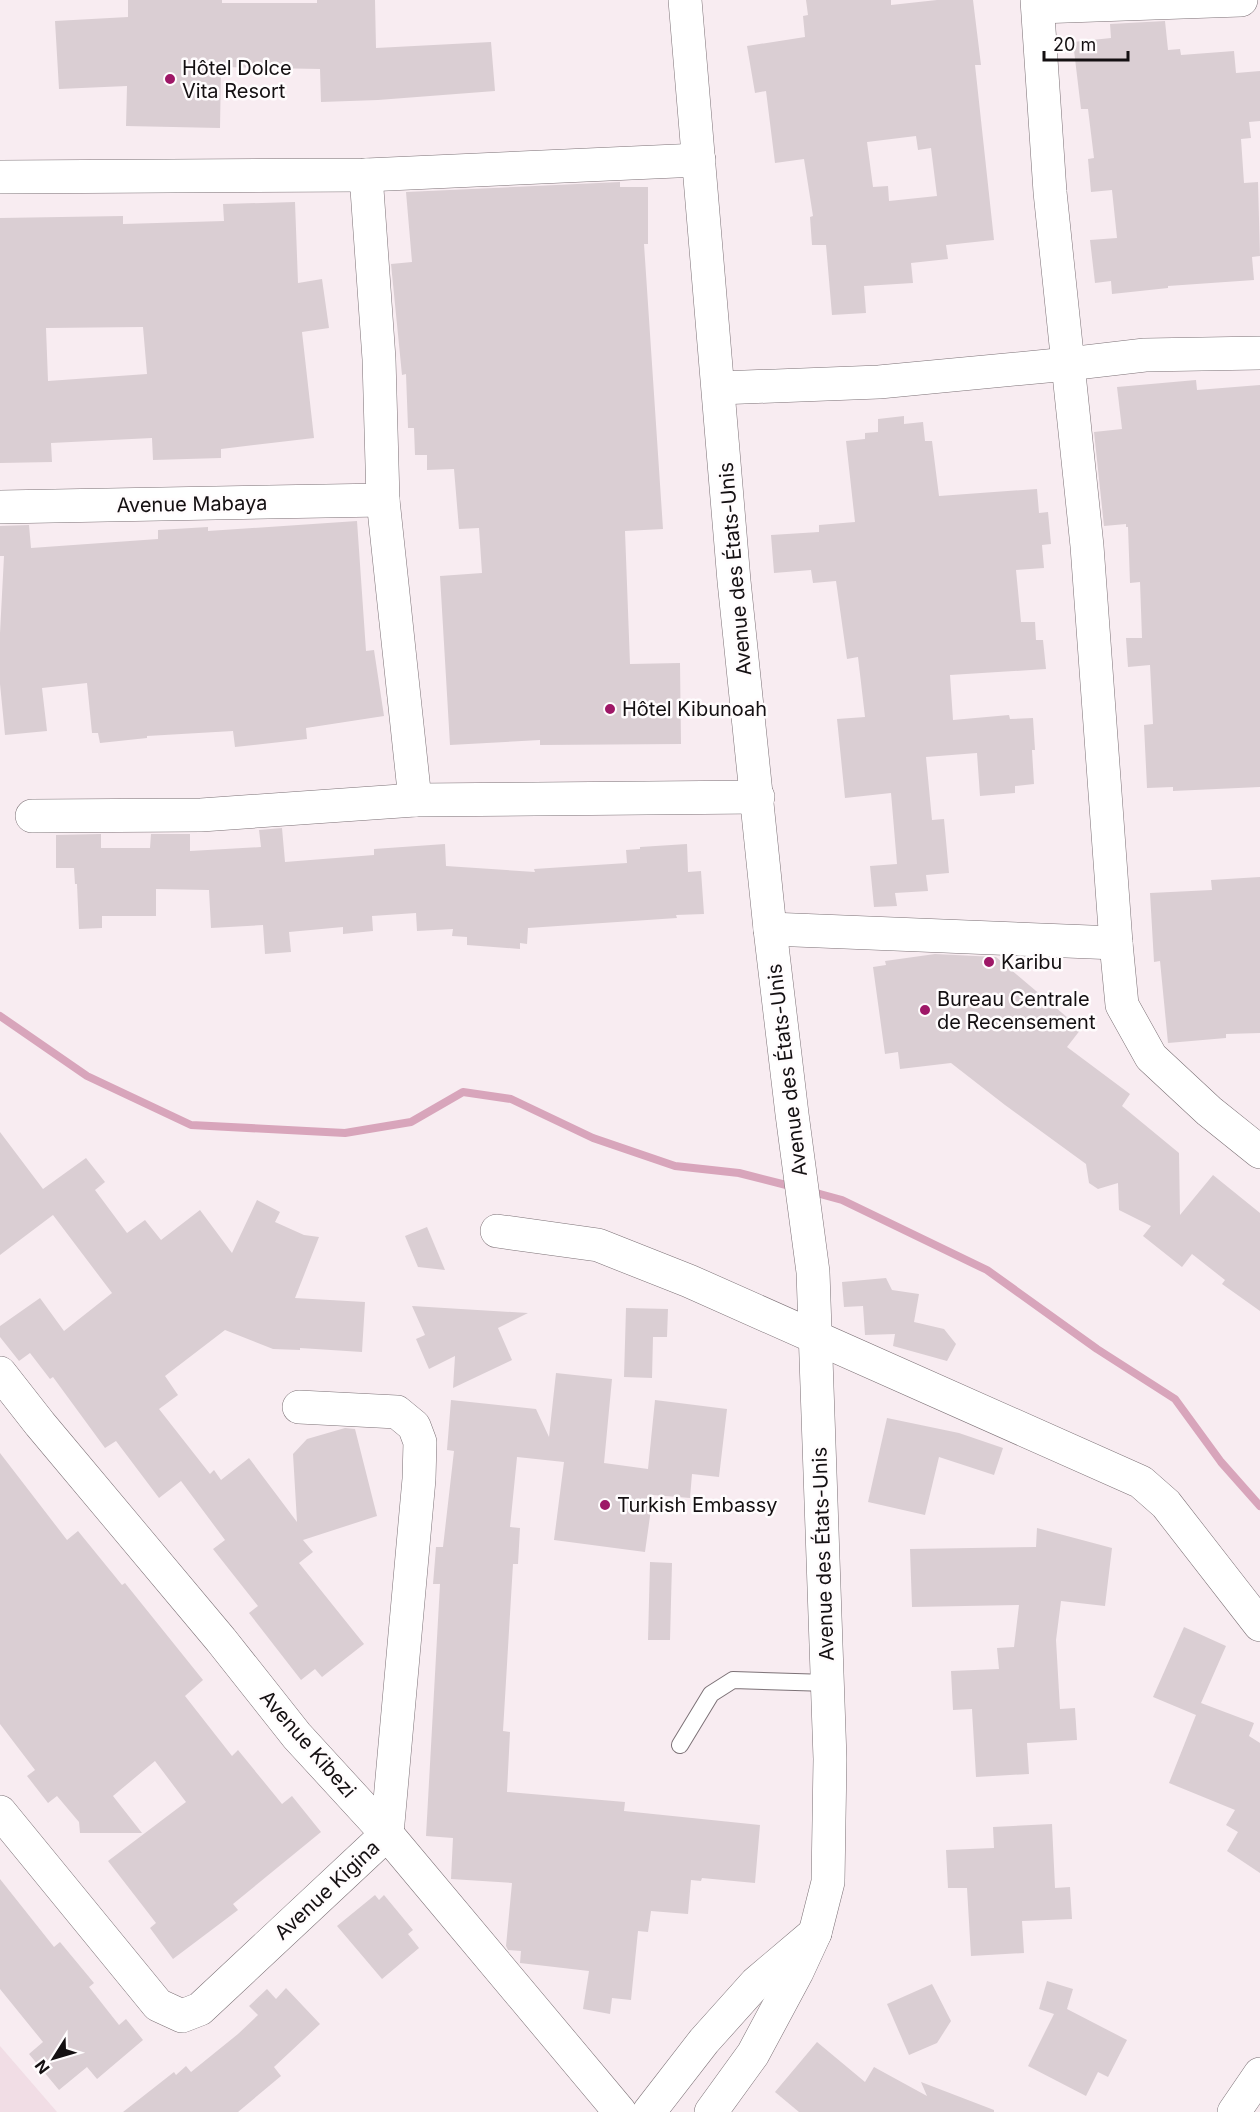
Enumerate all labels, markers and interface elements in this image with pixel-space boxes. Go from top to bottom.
scale bar [1044,24,1128,62]
text: 20 m [1053,34,1096,55]
place label: Hôtel Dolce Vita Resort [182,56,292,103]
marker: Hôtel Dolce Vita Resort [163,72,177,86]
street label: Avenue des États-Unis [713,461,756,677]
street label: Avenue Mabaya [116,491,268,517]
place label: Hôtel Kibunoah [622,697,767,721]
marker: Hôtel Kibunoah [603,702,617,716]
place label: Karibu [1001,950,1062,974]
marker: Karibu [982,955,996,969]
street label: Avenue des États-Unis [761,962,812,1178]
place label: Bureau Centrale de Recensement [937,987,1096,1034]
marker: Bureau Centrale de Recensement [918,1003,932,1017]
street label: Avenue des États-Unis [806,1447,839,1661]
place label: Turkish Embassy [617,1493,778,1517]
marker: Turkish Embassy [598,1498,612,1512]
street label: Avenue Kibezi [255,1686,361,1802]
street label: Avenue Kigina [270,1835,384,1945]
north arrow [24,2028,84,2088]
text: N [30,2056,54,2078]

